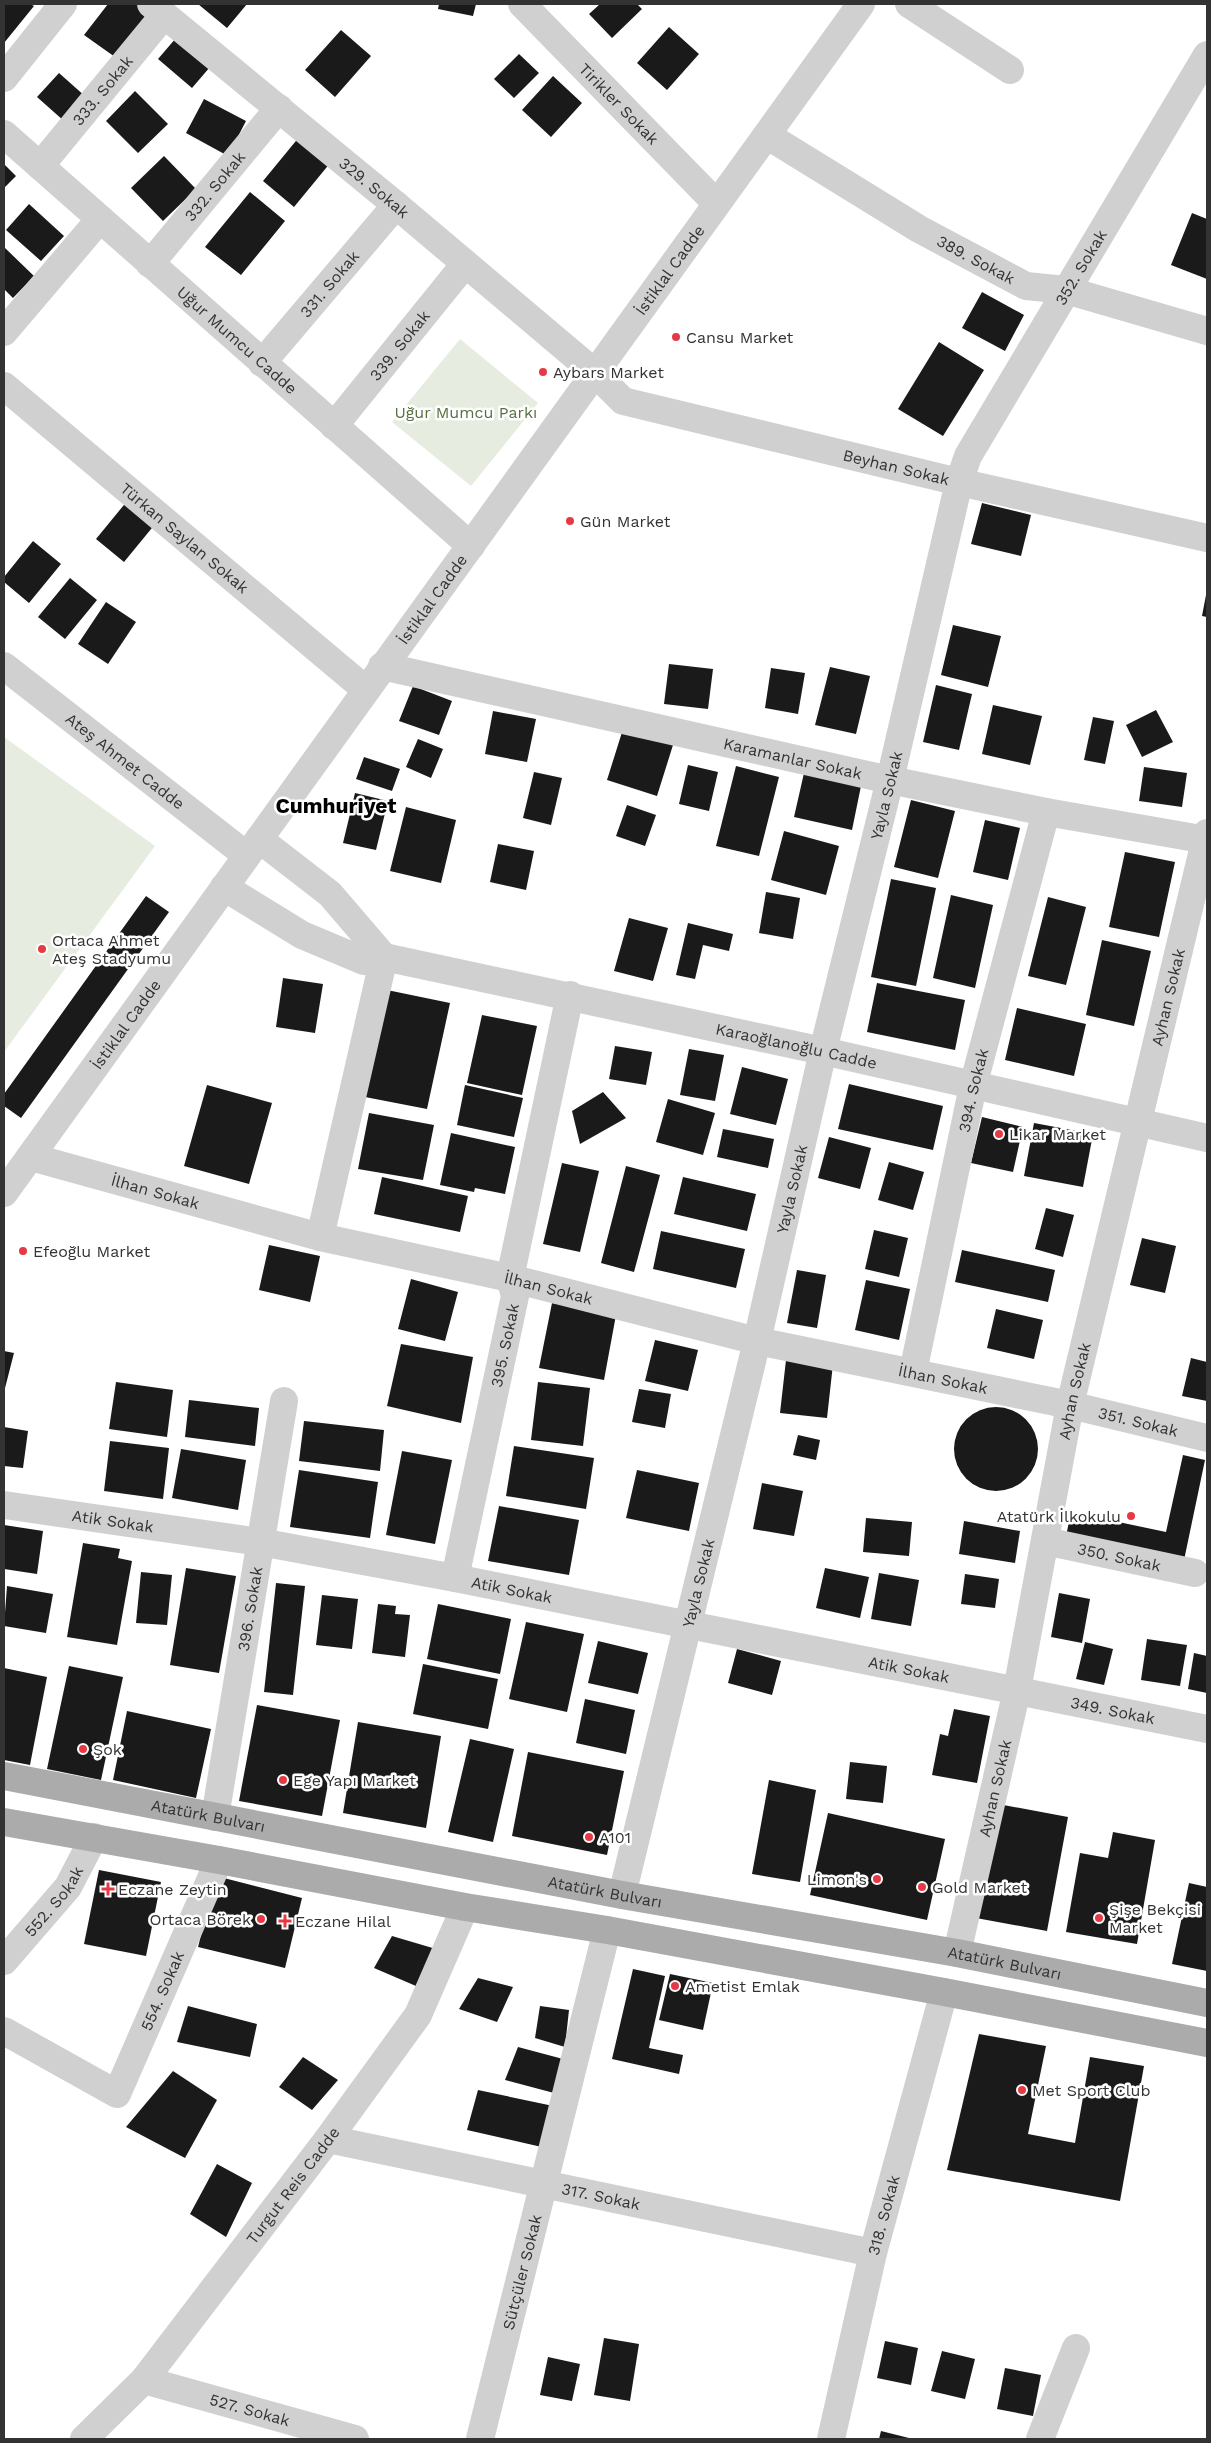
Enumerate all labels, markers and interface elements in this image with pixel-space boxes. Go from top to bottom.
street label: 333. Sokak [68,52,137,129]
street label: Tirikler Sokak [575,59,663,149]
street label: 332. Sokak [180,148,249,225]
street label: 329. Sokak [335,153,413,222]
street label: İstiklal Cadde [631,221,709,319]
street label: 352. Sokak [1051,226,1111,309]
street label: 389. Sokak [934,231,1018,288]
street label: 331. Sokak [296,247,363,321]
street label: Uğur Mumcu Cadde [173,282,301,398]
street label: 339. Sokak [366,306,434,384]
place label: Cansu Market [686,328,794,347]
marker: Cansu Market [670,331,682,343]
place label: Aybars Market [553,363,664,382]
marker: Aybars Market [537,366,549,378]
park label: Uğur Mumcu Parkı [395,403,537,422]
street label: Beyhan Sokak [841,445,951,489]
street label: Türkan Saylan Sokak [116,479,252,597]
place label: Gün Market [580,512,671,531]
marker: Gün Market [564,515,576,527]
street label: İstiklal Cadde [394,551,471,648]
street label: Ateş Ahmet Cadde [62,709,188,813]
street label: Karamanlar Sokak [722,734,864,783]
street label: Yayla Sokak [867,749,906,842]
district label: Cumhuriyet [275,793,397,818]
place label: Ortaca Ahmet Ateş Stadyumu [52,931,171,968]
marker: Ortaca Ahmet Ateş Stadyumu [36,943,48,955]
street label: Ayhan Sokak [1147,947,1189,1048]
street label: İstiklal Cadde [87,976,165,1073]
street label: Karaoğlanoğlu Cadde [714,1019,879,1073]
street label: 394. Sokak [955,1046,993,1134]
place label: Likar Market [1009,1125,1106,1144]
marker: Likar Market [993,1128,1005,1140]
street label: Yayla Sokak [773,1143,811,1236]
street label: İlhan Sokak [109,1171,201,1213]
place label: Efeoğlu Market [33,1242,151,1261]
marker: Efeoğlu Market [17,1245,29,1257]
street label: İlhan Sokak [502,1268,595,1309]
street label: 395. Sokak [487,1302,523,1389]
street label: Ayhan Sokak [1055,1341,1095,1442]
street label: İlhan Sokak [897,1361,989,1398]
street label: 351. Sokak [1096,1403,1180,1441]
street label: Atik Sokak [71,1506,155,1537]
place label: Atatürk İlkokulu [997,1507,1121,1526]
marker: Atatürk İlkokulu [1125,1510,1137,1522]
street label: Yayla Sokak [679,1537,718,1630]
street label: 350. Sokak [1076,1539,1163,1575]
street label: 396. Sokak [234,1565,266,1653]
street label: Atik Sokak [470,1573,554,1607]
street label: Atik Sokak [867,1652,951,1687]
street label: 349. Sokak [1069,1693,1157,1728]
street label: Ayhan Sokak [975,1738,1015,1839]
place label: Şok [93,1740,122,1759]
marker: Şok [77,1743,89,1755]
place label: Ege Yapı Market [293,1771,416,1790]
marker: Ege Yapı Market [277,1774,289,1786]
street label: Atatürk Bulvarı [150,1796,267,1836]
place label: A101 [599,1828,631,1847]
marker: A101 [583,1831,595,1843]
street label: 552. Sokak [21,1863,87,1941]
place label: Limon's [807,1870,867,1889]
street label: Atatürk Bulvarı [546,1872,663,1912]
marker: Limon's [871,1873,883,1885]
place label: Gold Market [932,1878,1027,1897]
place label: Eczane Zeytin [118,1880,227,1899]
marker: Gold Market [916,1881,928,1893]
marker: Eczane Zeytin [102,1883,114,1895]
place label: Şişe Bekçisi Market [1109,1900,1201,1937]
place label: Ortaca Börek [150,1910,251,1929]
place label: Eczane Hilal [295,1912,391,1931]
marker: Şişe Bekçisi Market [1093,1912,1105,1924]
marker: Ortaca Börek [255,1913,267,1925]
marker: Eczane Hilal [279,1915,291,1927]
street label: Atatürk Bulvarı [946,1943,1063,1984]
street label: 554. Sokak [137,1948,188,2034]
place label: Ametist Emlak [685,1977,800,1996]
marker: Ametist Emlak [669,1980,681,1992]
place label: Met Sport Club [1032,2081,1150,2100]
marker: Met Sport Club [1016,2084,1028,2096]
street label: Turgut Reis Cadde [242,2123,344,2248]
street label: 318. Sokak [864,2173,904,2257]
street label: 317. Sokak [560,2179,642,2214]
street label: Sütçüler Sokak [499,2213,546,2332]
street label: 527. Sokak [208,2390,292,2430]

